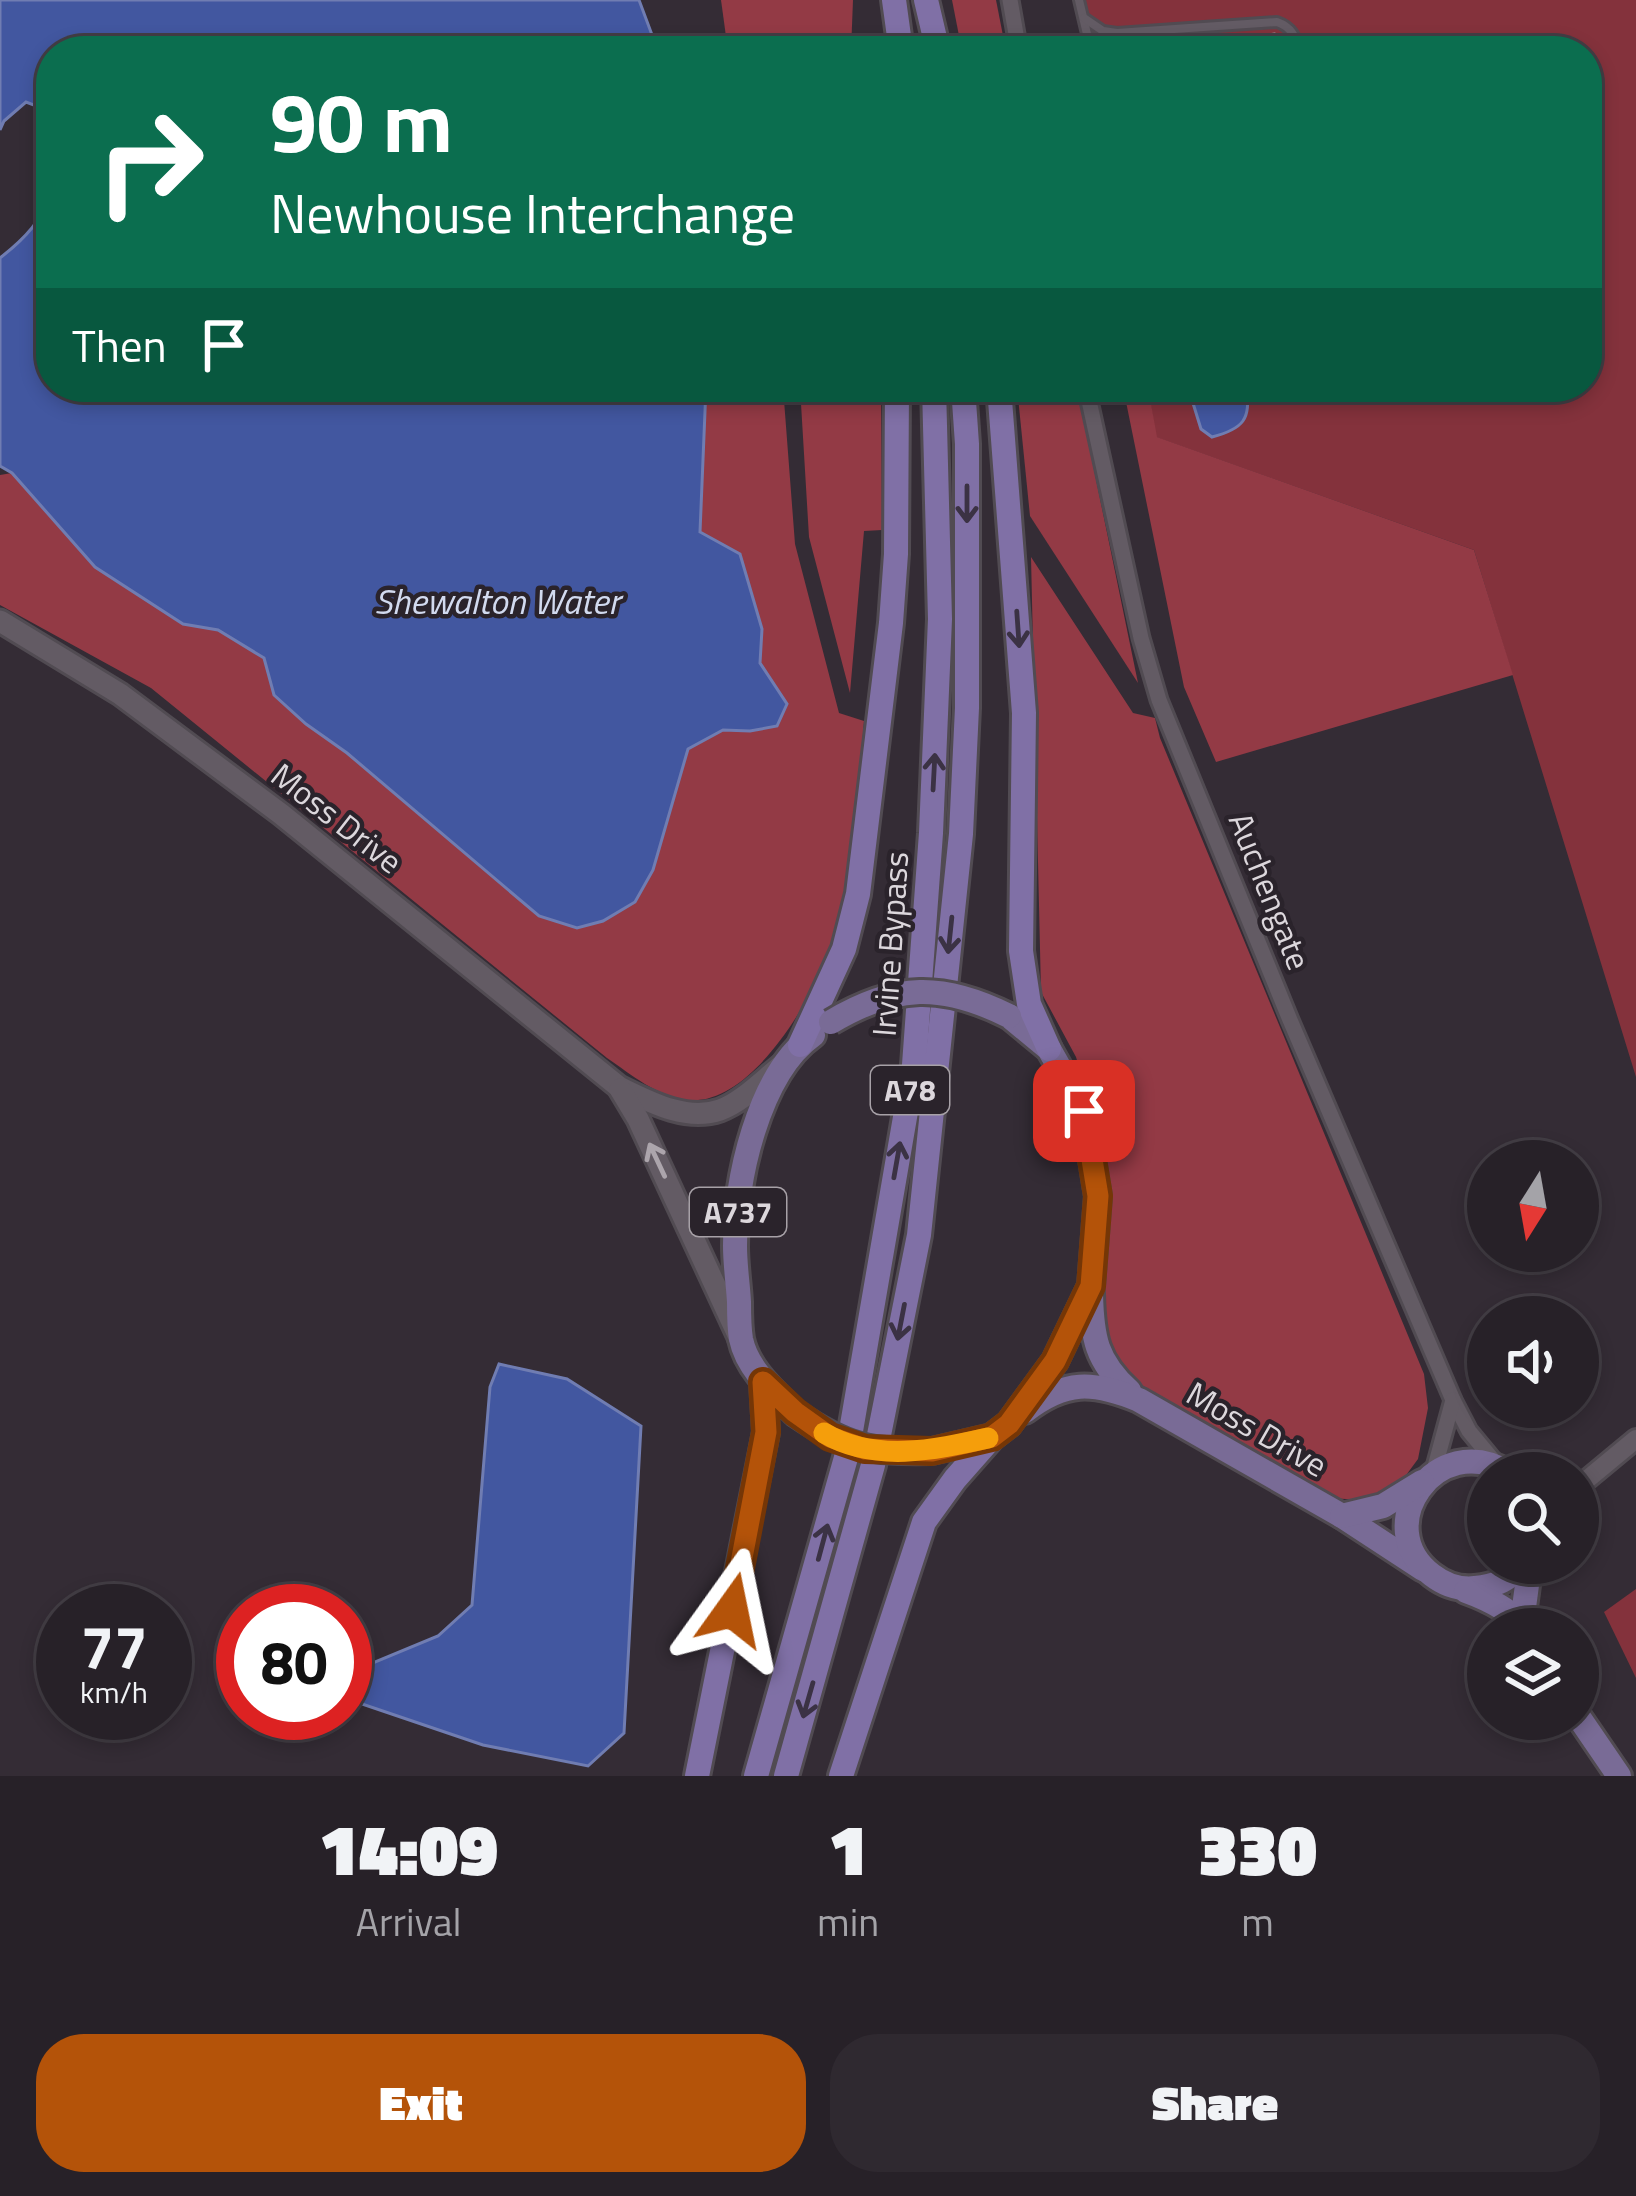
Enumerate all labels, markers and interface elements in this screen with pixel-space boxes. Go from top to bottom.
text: 90 m [270,57,453,185]
icon: right [72,84,228,240]
text: Newhouse Interchange [270,172,795,254]
text: Then [72,311,167,379]
icon: arrive [191,312,257,378]
one-way arrow [956,484,978,523]
water label: Shewalton Water [374,573,624,628]
one-way arrow [1006,609,1029,648]
street label: Moss Drive [260,751,414,885]
one-way arrow [923,753,946,792]
street label: Auchengate [1216,805,1324,977]
street label: Irvine Bypass [859,850,921,1038]
one-way arrow [938,915,961,954]
pin [1033,1060,1135,1162]
road number: A78 [871,1066,949,1114]
icon: arrive [1051,1078,1117,1144]
north arrow [1467,1140,1599,1272]
map controls [1467,1140,1599,1740]
one-way arrow [887,1141,910,1180]
one-way arrow [645,1143,667,1179]
road number: A737 [690,1188,786,1236]
button: sound [1467,1296,1599,1428]
one-way arrow [889,1301,911,1340]
street label: Moss Drive [1177,1369,1337,1489]
button: search [1467,1452,1599,1584]
one-way arrow [814,1524,836,1562]
position arrow [669,1547,795,1673]
speed limit sign: 80 [216,1584,372,1740]
text: 77 [80,1601,148,1692]
button: layers [1467,1608,1599,1740]
text: km/h [80,1669,148,1715]
one-way arrow [796,1680,818,1718]
text: 14:09 [319,1793,498,1903]
text: 1 [828,1793,868,1903]
text: 330 [1198,1793,1317,1903]
text: Arrival [356,1892,461,1951]
text: min [817,1892,879,1951]
text: m [1241,1892,1274,1951]
button: Exit [36,2034,806,2172]
button: Share [830,2034,1600,2172]

